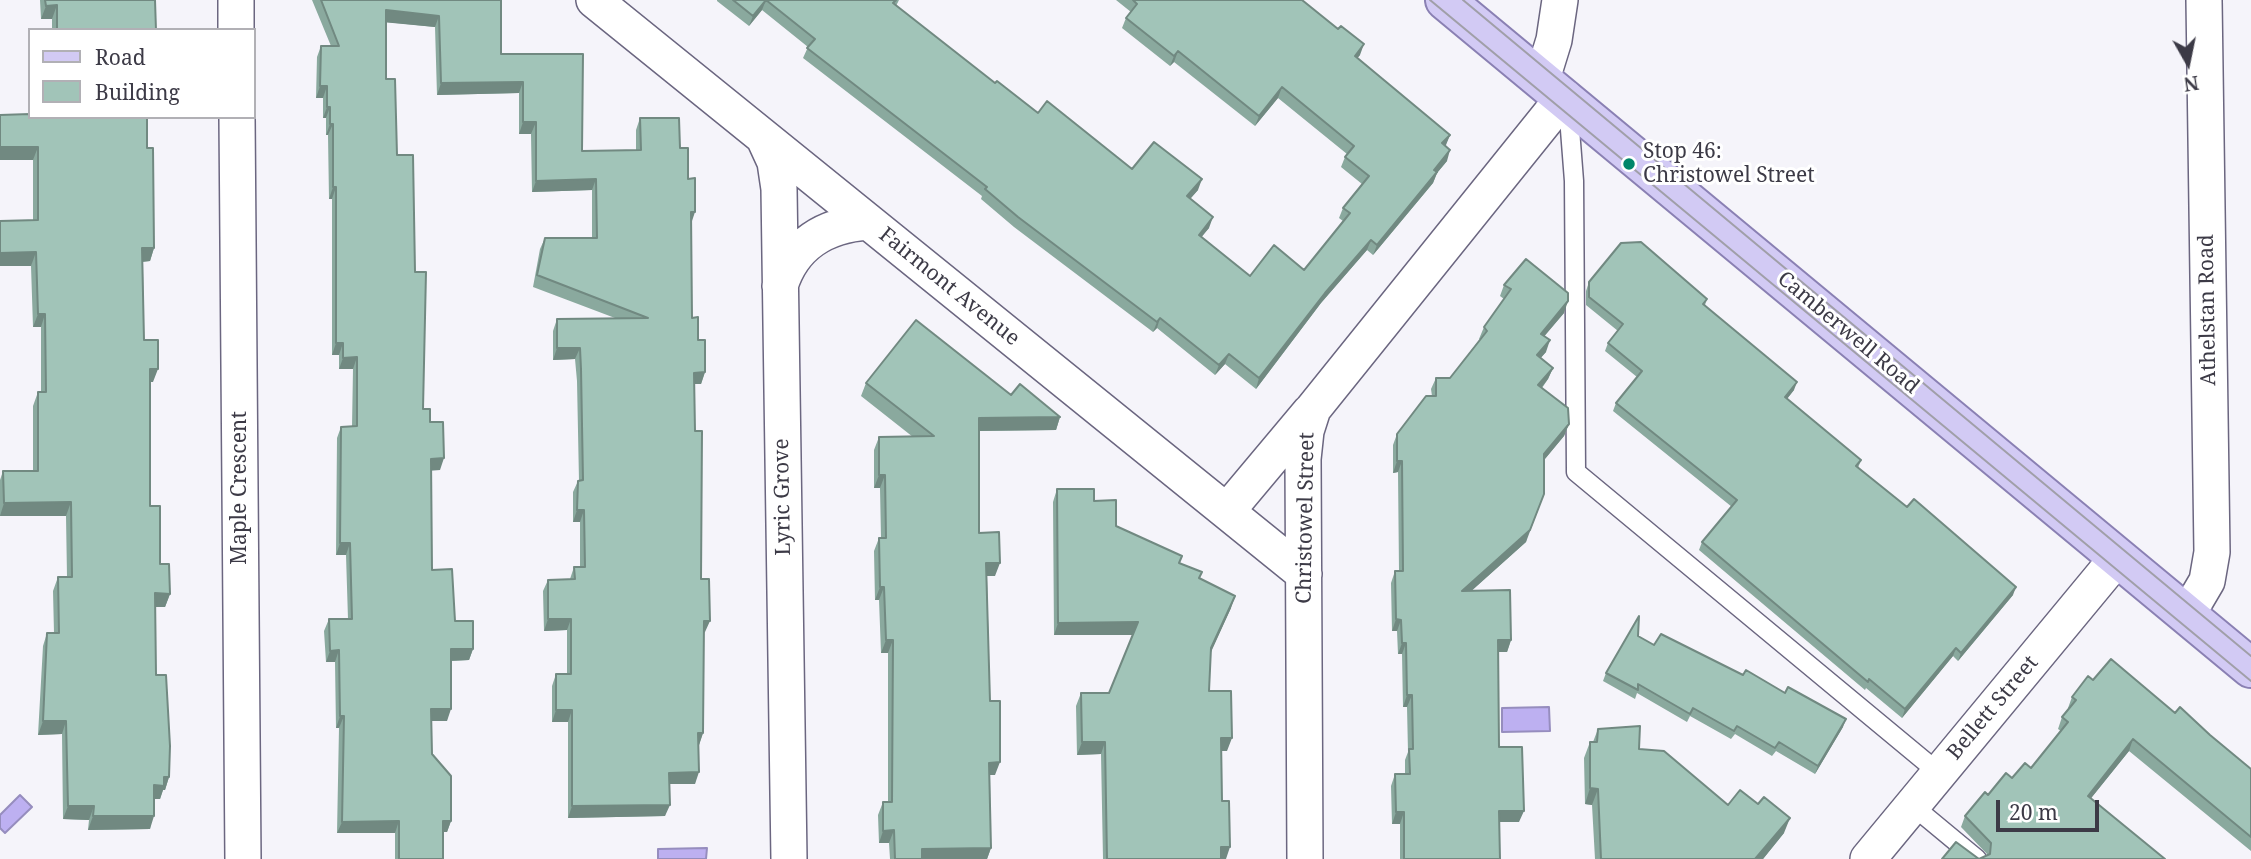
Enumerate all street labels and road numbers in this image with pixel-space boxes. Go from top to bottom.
street label: Fairmont Avenue [874,223,1024,351]
street label: Athelstan Road [2194,234,2222,386]
street label: Camberwell Road [1772,266,1924,400]
street label: Maple Crescent [227,411,253,565]
street label: Christowel Street [1292,432,1320,604]
street label: Lyric Grove [769,438,797,556]
street label: Bellett Street [1942,651,2044,765]

